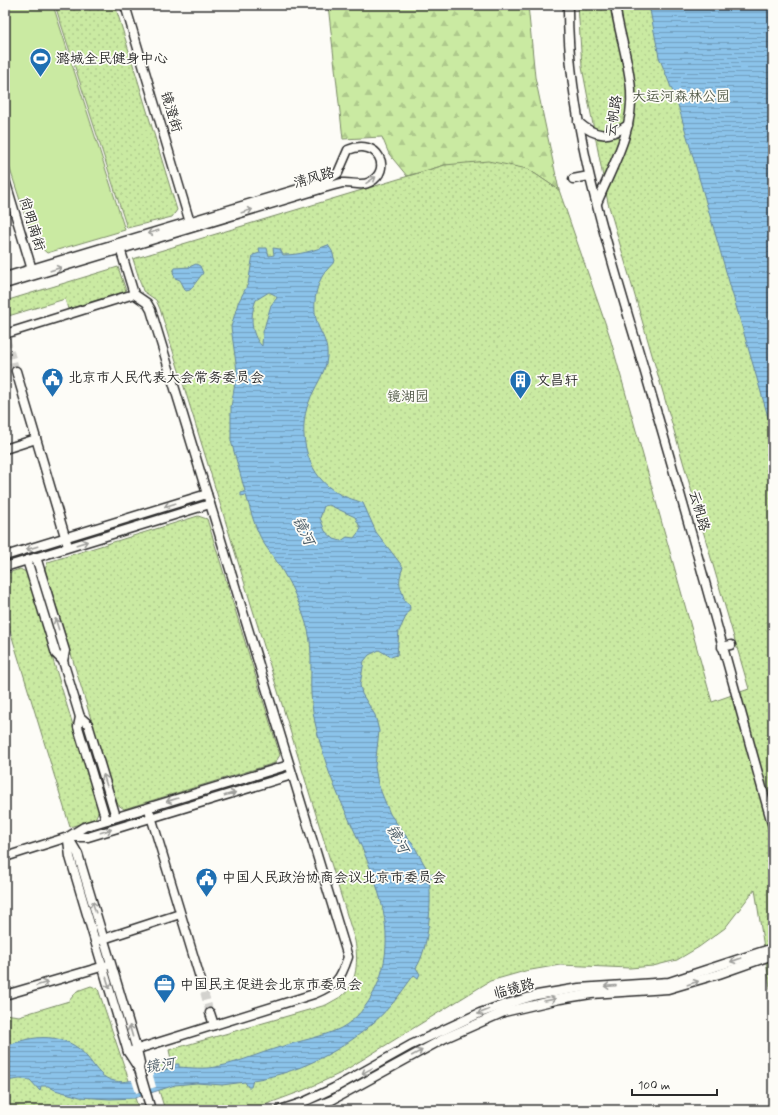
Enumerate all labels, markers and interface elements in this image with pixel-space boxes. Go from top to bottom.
sports icon: 潞城全民健身中心 [28,46,54,79]
place label: 潞城全民健身中心 [56,50,168,68]
park label: 大运河森林公园 [632,88,730,106]
street label: 镜澄街 [156,89,186,135]
street label: 云帆路 [602,94,626,138]
street label: 清风路 [291,164,337,192]
one-way arrow [366,176,377,184]
street label: 尚明南街 [15,195,49,253]
one-way arrow [241,207,254,214]
one-way arrow [147,229,160,236]
one-way arrow [49,265,62,272]
public building icon: 北京市人民代表大会常务委员会 [40,365,66,398]
building icon: 文昌轩 [508,368,534,401]
place label: 北京市人民代表大会常务委员会 [68,369,264,387]
place label: 文昌轩 [536,372,578,390]
park label: 镜湖园 [387,388,429,406]
street label: 云帆路 [685,488,713,534]
one-way arrow [164,502,176,510]
water label: 镜河 [287,513,320,552]
one-way arrow [76,539,89,546]
one-way arrow [26,545,39,552]
one-way arrow [53,618,60,631]
one-way arrow [101,774,108,787]
one-way arrow [224,790,237,797]
one-way arrow [165,797,178,804]
water label: 镜河 [381,821,414,860]
one-way arrow [100,827,112,835]
public building icon: 中国人民政治协商会议北京市委员会 [193,865,219,898]
place label: 中国人民政治协商会议北京市委员会 [222,869,446,887]
one-way arrow [90,900,97,913]
one-way arrow [730,957,743,964]
office icon: 中国民主促进会北京市委员会 [152,972,178,1005]
street label: 临镜路 [491,975,537,1003]
one-way arrow [105,976,112,989]
place label: 中国民主促进会北京市委员会 [180,976,362,994]
one-way arrow [686,979,699,986]
one-way arrow [36,980,49,987]
one-way arrow [604,982,617,989]
one-way arrow [543,996,556,1004]
one-way arrow [477,1008,489,1016]
one-way arrow [127,1025,134,1038]
one-way arrow [411,1049,423,1056]
water label: 镜河 [144,1053,179,1078]
one-way arrow [361,1067,373,1075]
scale bar [632,1071,717,1097]
text: 100 m [638,1078,670,1094]

